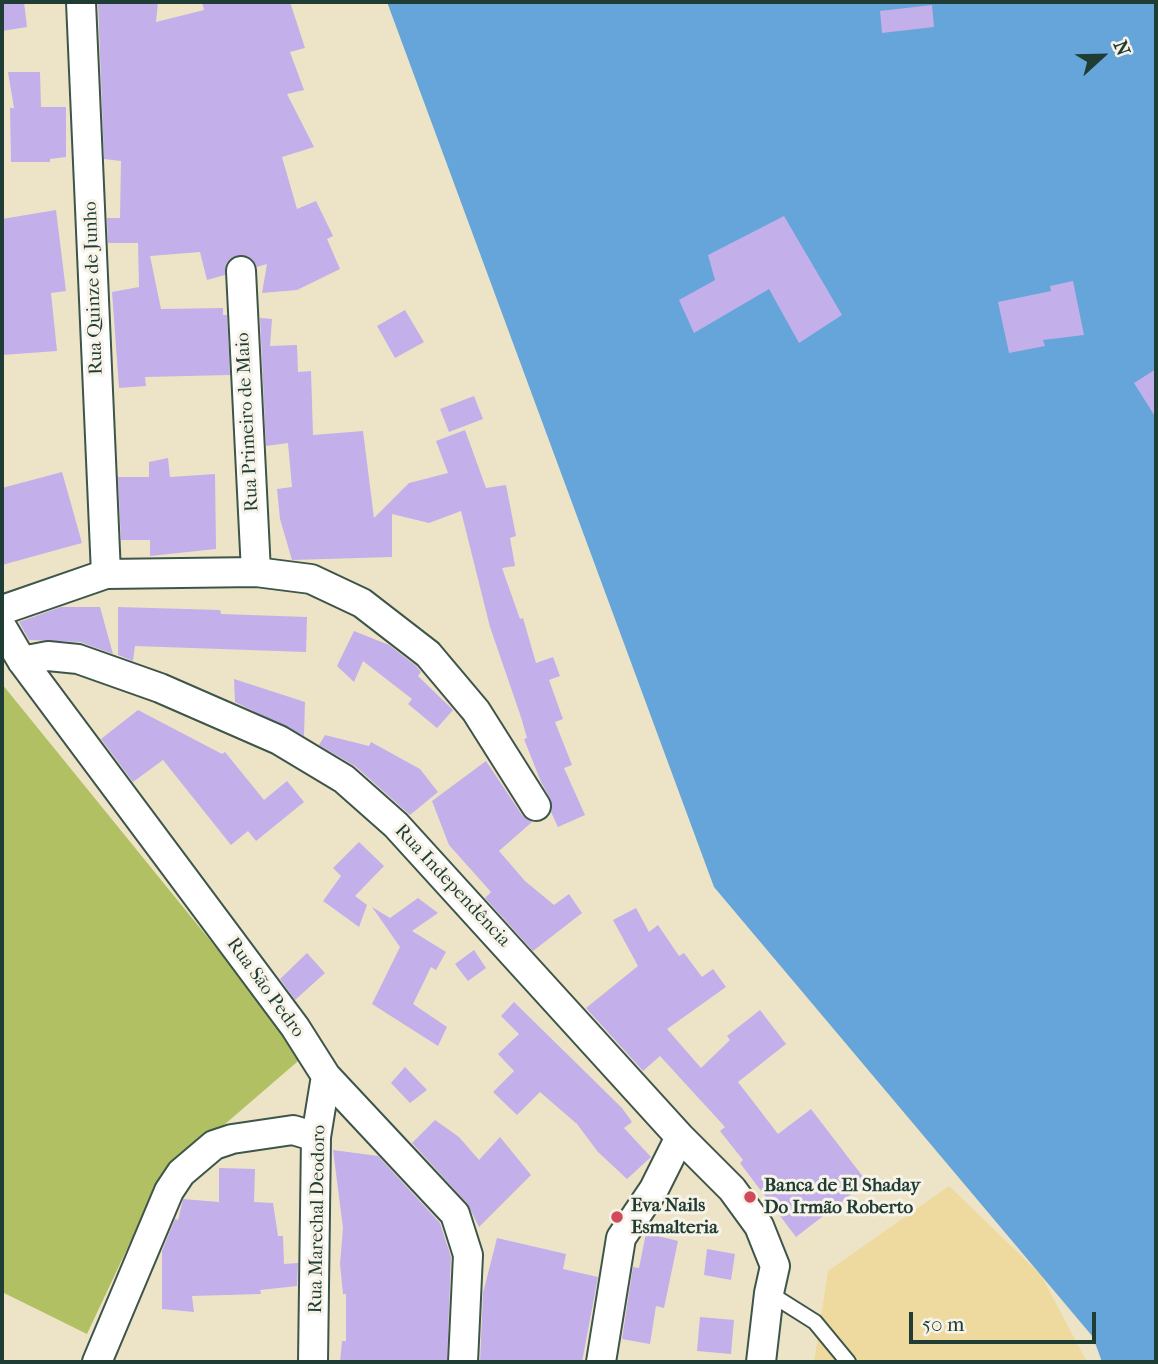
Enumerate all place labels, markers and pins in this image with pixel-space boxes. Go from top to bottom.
place label: Banca de El Shaday Do Irmão Roberto [764,1175,920,1219]
marker: Banca de El Shaday Do Irmão Roberto [742,1189,758,1205]
place label: Eva Nails Esmalteria [631,1195,718,1239]
marker: Eva Nails Esmalteria [609,1209,625,1225]

